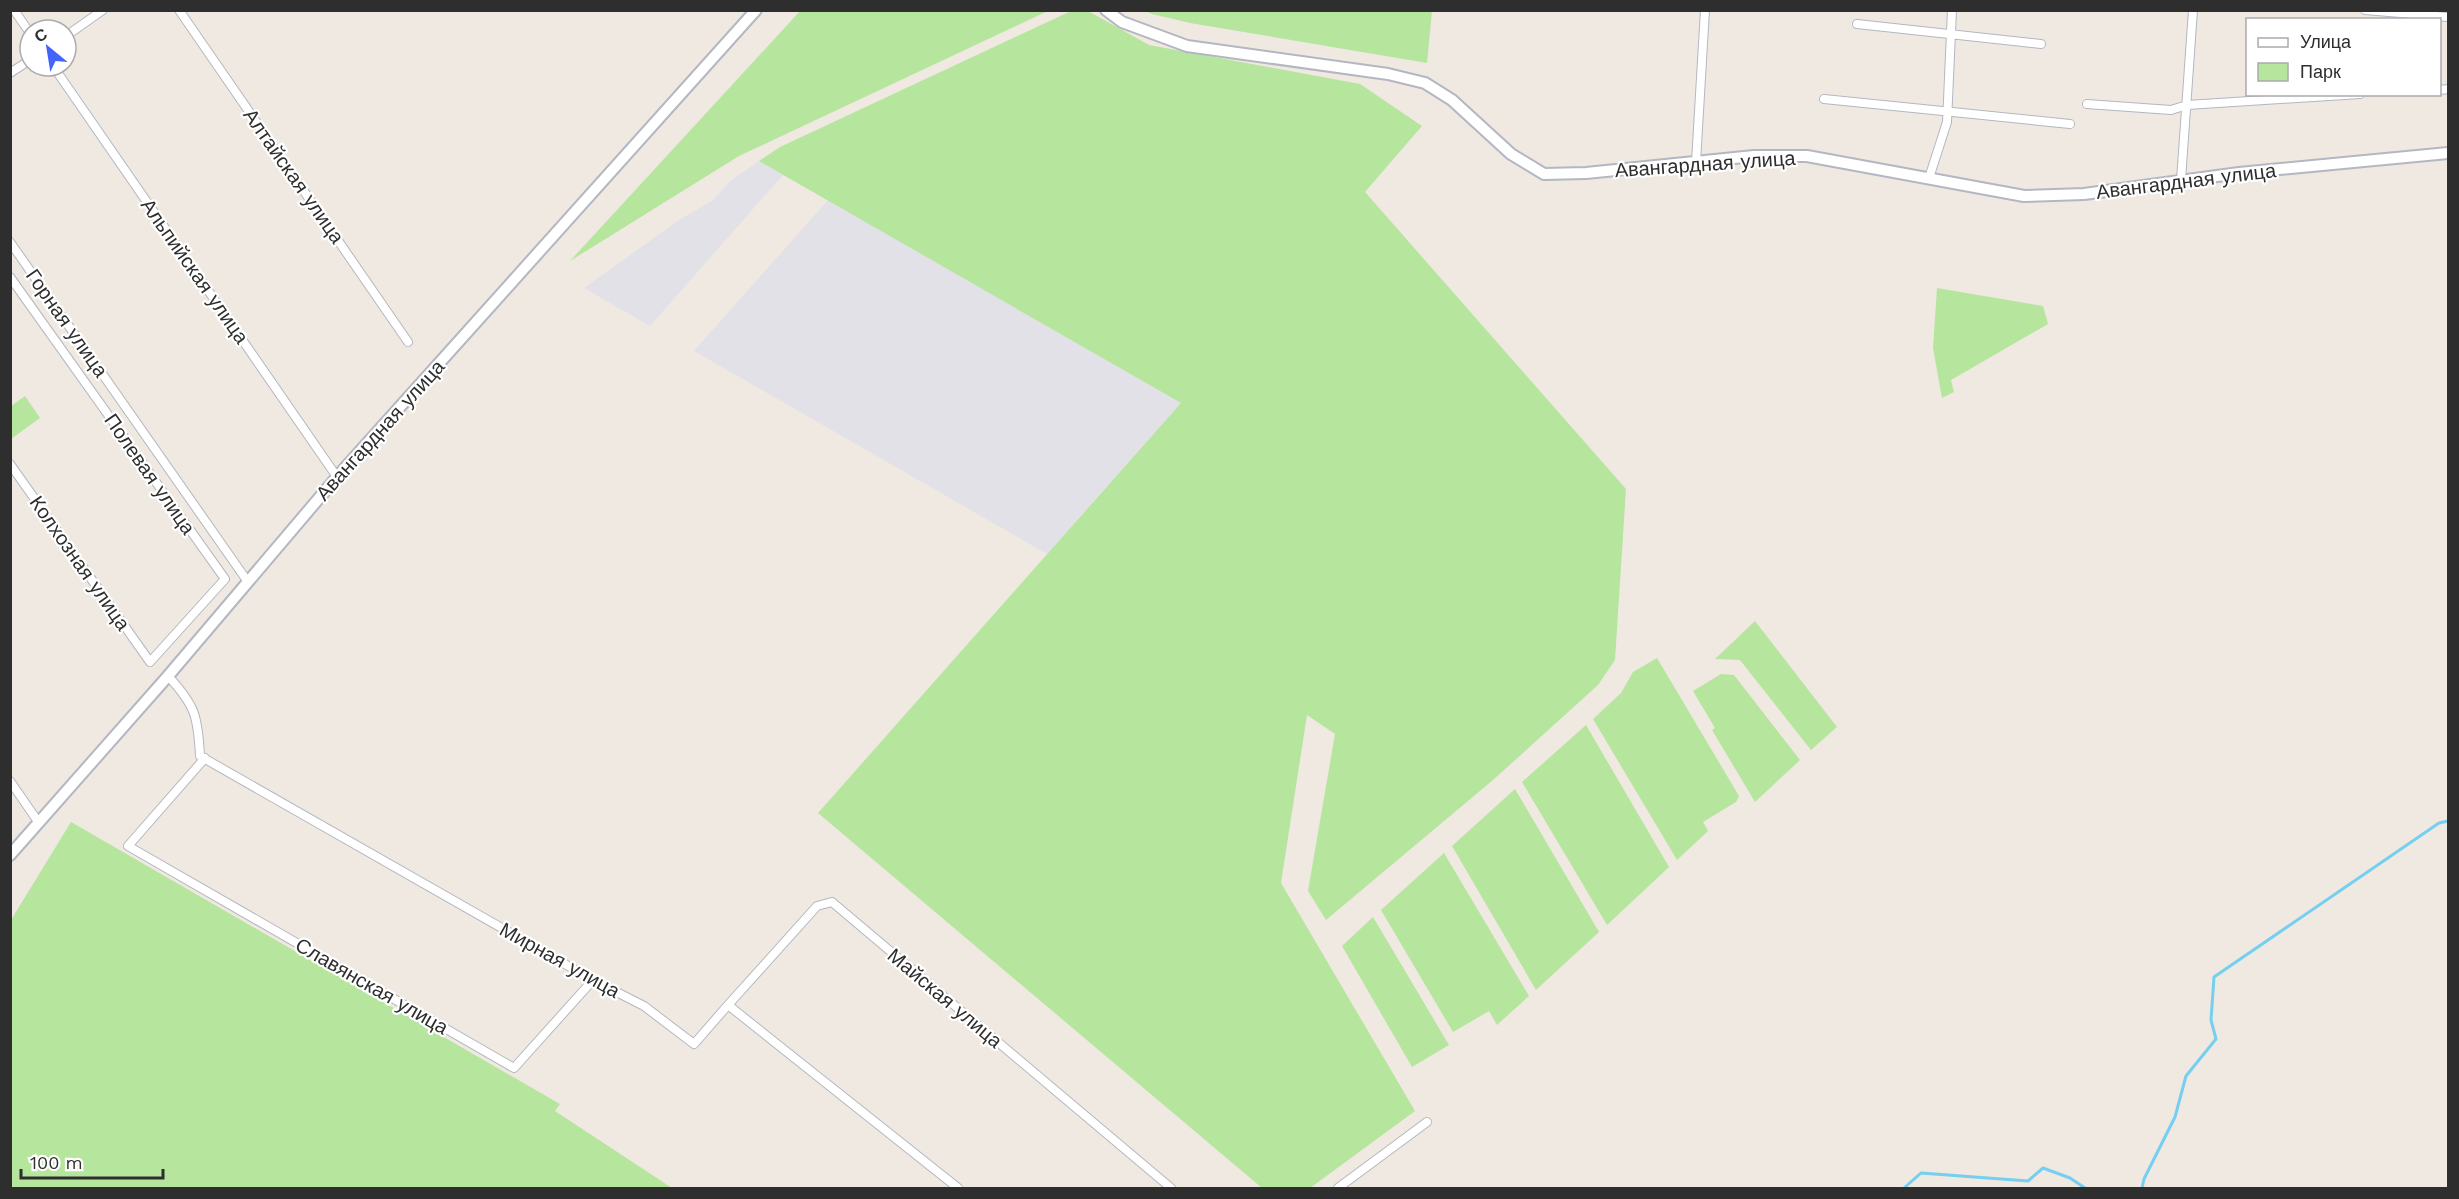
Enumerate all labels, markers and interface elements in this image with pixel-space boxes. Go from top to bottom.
north arrow [18,18,78,78]
legend [2246,18,2441,96]
text: С [31,24,51,47]
text: Улица [2300,31,2352,52]
text: Парк [2300,61,2341,82]
street label: Алтайская улица [239,104,350,249]
street label: Авангардная улица [1614,146,1797,182]
street label: Авангардная улица [2095,158,2278,204]
street label: Альпийская улица [136,194,255,349]
street label: Горная улица [21,264,114,382]
street label: Авангардная улица [311,354,450,505]
street label: Полевая улица [99,409,201,540]
street label: Колхозная улица [25,491,136,636]
street label: Мирная улица [496,917,625,1003]
street label: Славянская улица [291,932,453,1040]
street label: Майская улица [883,943,1008,1053]
scale bar [21,1142,164,1180]
text: 100 m [30,1152,83,1173]

